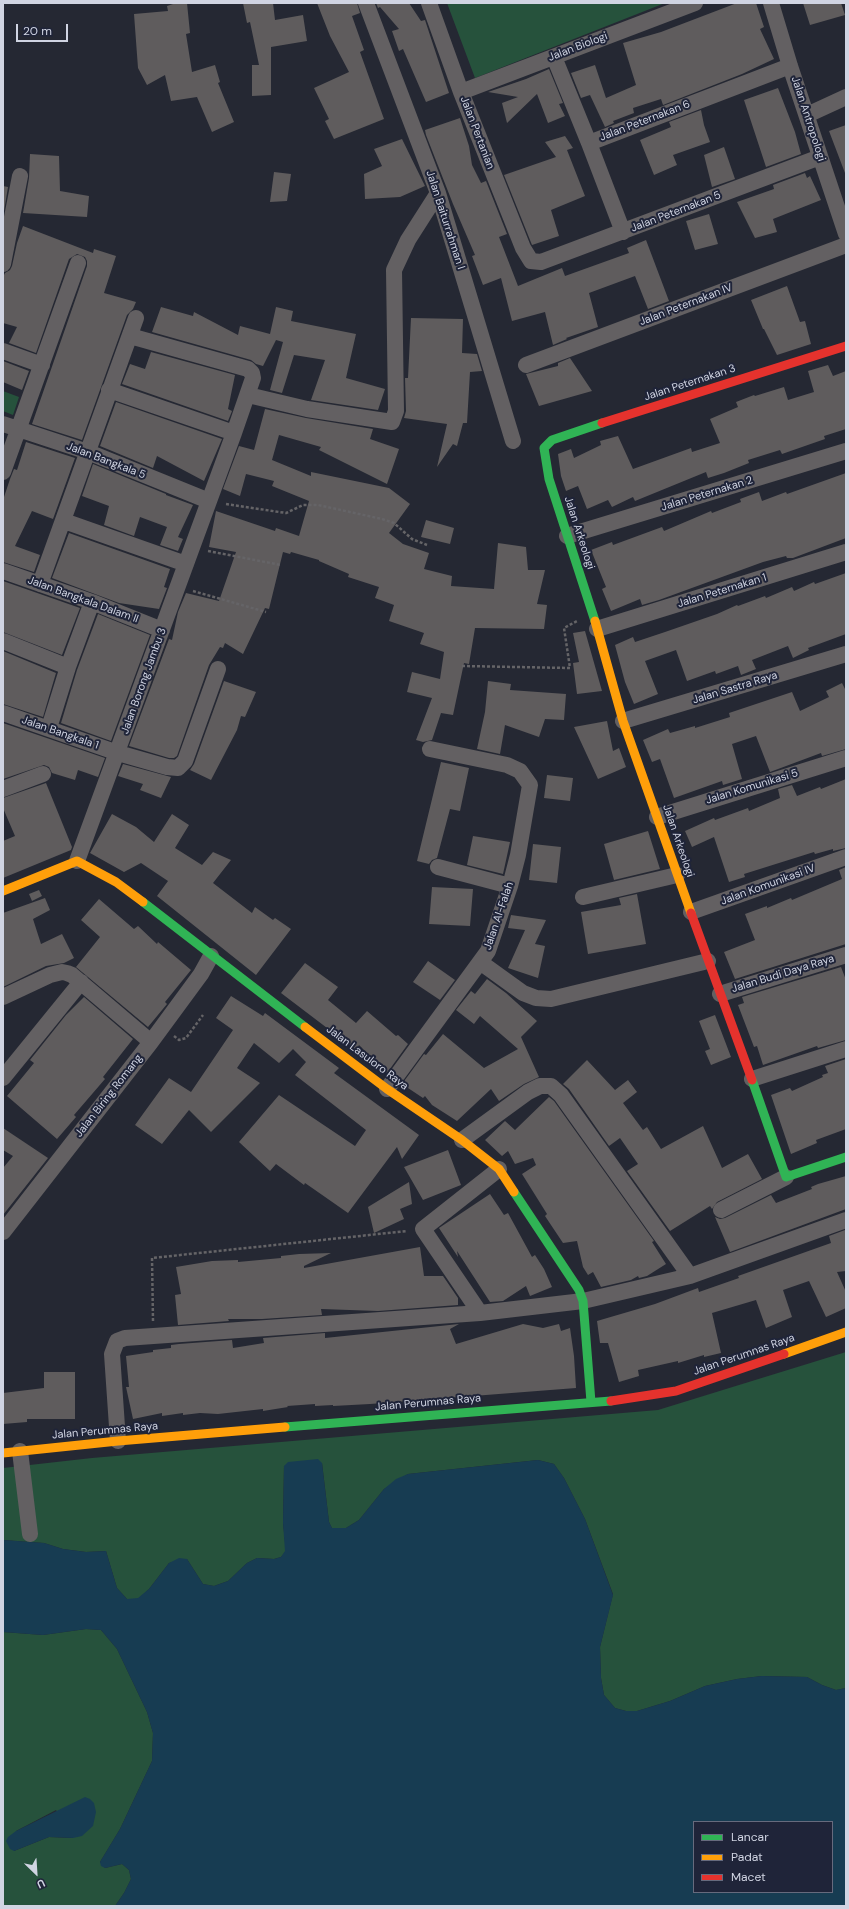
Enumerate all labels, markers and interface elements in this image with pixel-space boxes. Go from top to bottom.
scale bar [18,16,70,42]
text: 20 m [23,23,52,39]
street label: Jalan Biologi [546,30,610,64]
street label: Jalan Antropologi [788,75,828,163]
street label: Jalan Pertanian [457,95,497,171]
street label: Jalan Peternakan 6 [598,98,692,144]
street label: Jalan Baiturrahman I [423,169,467,271]
street label: Jalan Peternakan 5 [629,189,723,235]
street label: Jalan Peternakan IV [638,281,734,329]
street label: Jalan Peternakan 3 [643,362,737,404]
street label: Jalan Bangkala 5 [65,440,147,482]
street label: Jalan Peternakan 2 [660,474,754,514]
street label: Jalan Arkeologi [561,495,597,571]
street label: Jalan Peternakan 1 [676,571,768,611]
street label: Jalan Bangkala Dalam II [26,574,140,626]
street label: Jalan Borong Jambu 3 [119,626,169,736]
street label: Jalan Sastra Raya [691,669,779,707]
street label: Jalan Bangkala 1 [20,714,100,752]
street label: Jalan Komunikasi 5 [704,767,800,807]
street label: Jalan Arkeologi [659,803,697,879]
street label: Jalan Komunikasi IV [719,862,817,908]
street label: Jalan Al-Falah [481,880,517,952]
street label: Jalan Budi Daya Raya [730,952,836,996]
street label: Jalan Lasuloro Raya [323,1023,411,1093]
street label: Jalan Biring Romang [73,1052,145,1140]
street label: Jalan Perumnas Raya [692,1331,796,1379]
street label: Jalan Perumnas Raya [374,1392,482,1414]
street label: Jalan Perumnas Raya [51,1420,159,1442]
legend [693,1821,833,1893]
text: Lancar [731,1829,769,1845]
text: Padat [731,1849,763,1865]
north arrow [16,1853,56,1893]
text: Macet [731,1869,766,1885]
text: U [35,1876,47,1892]

